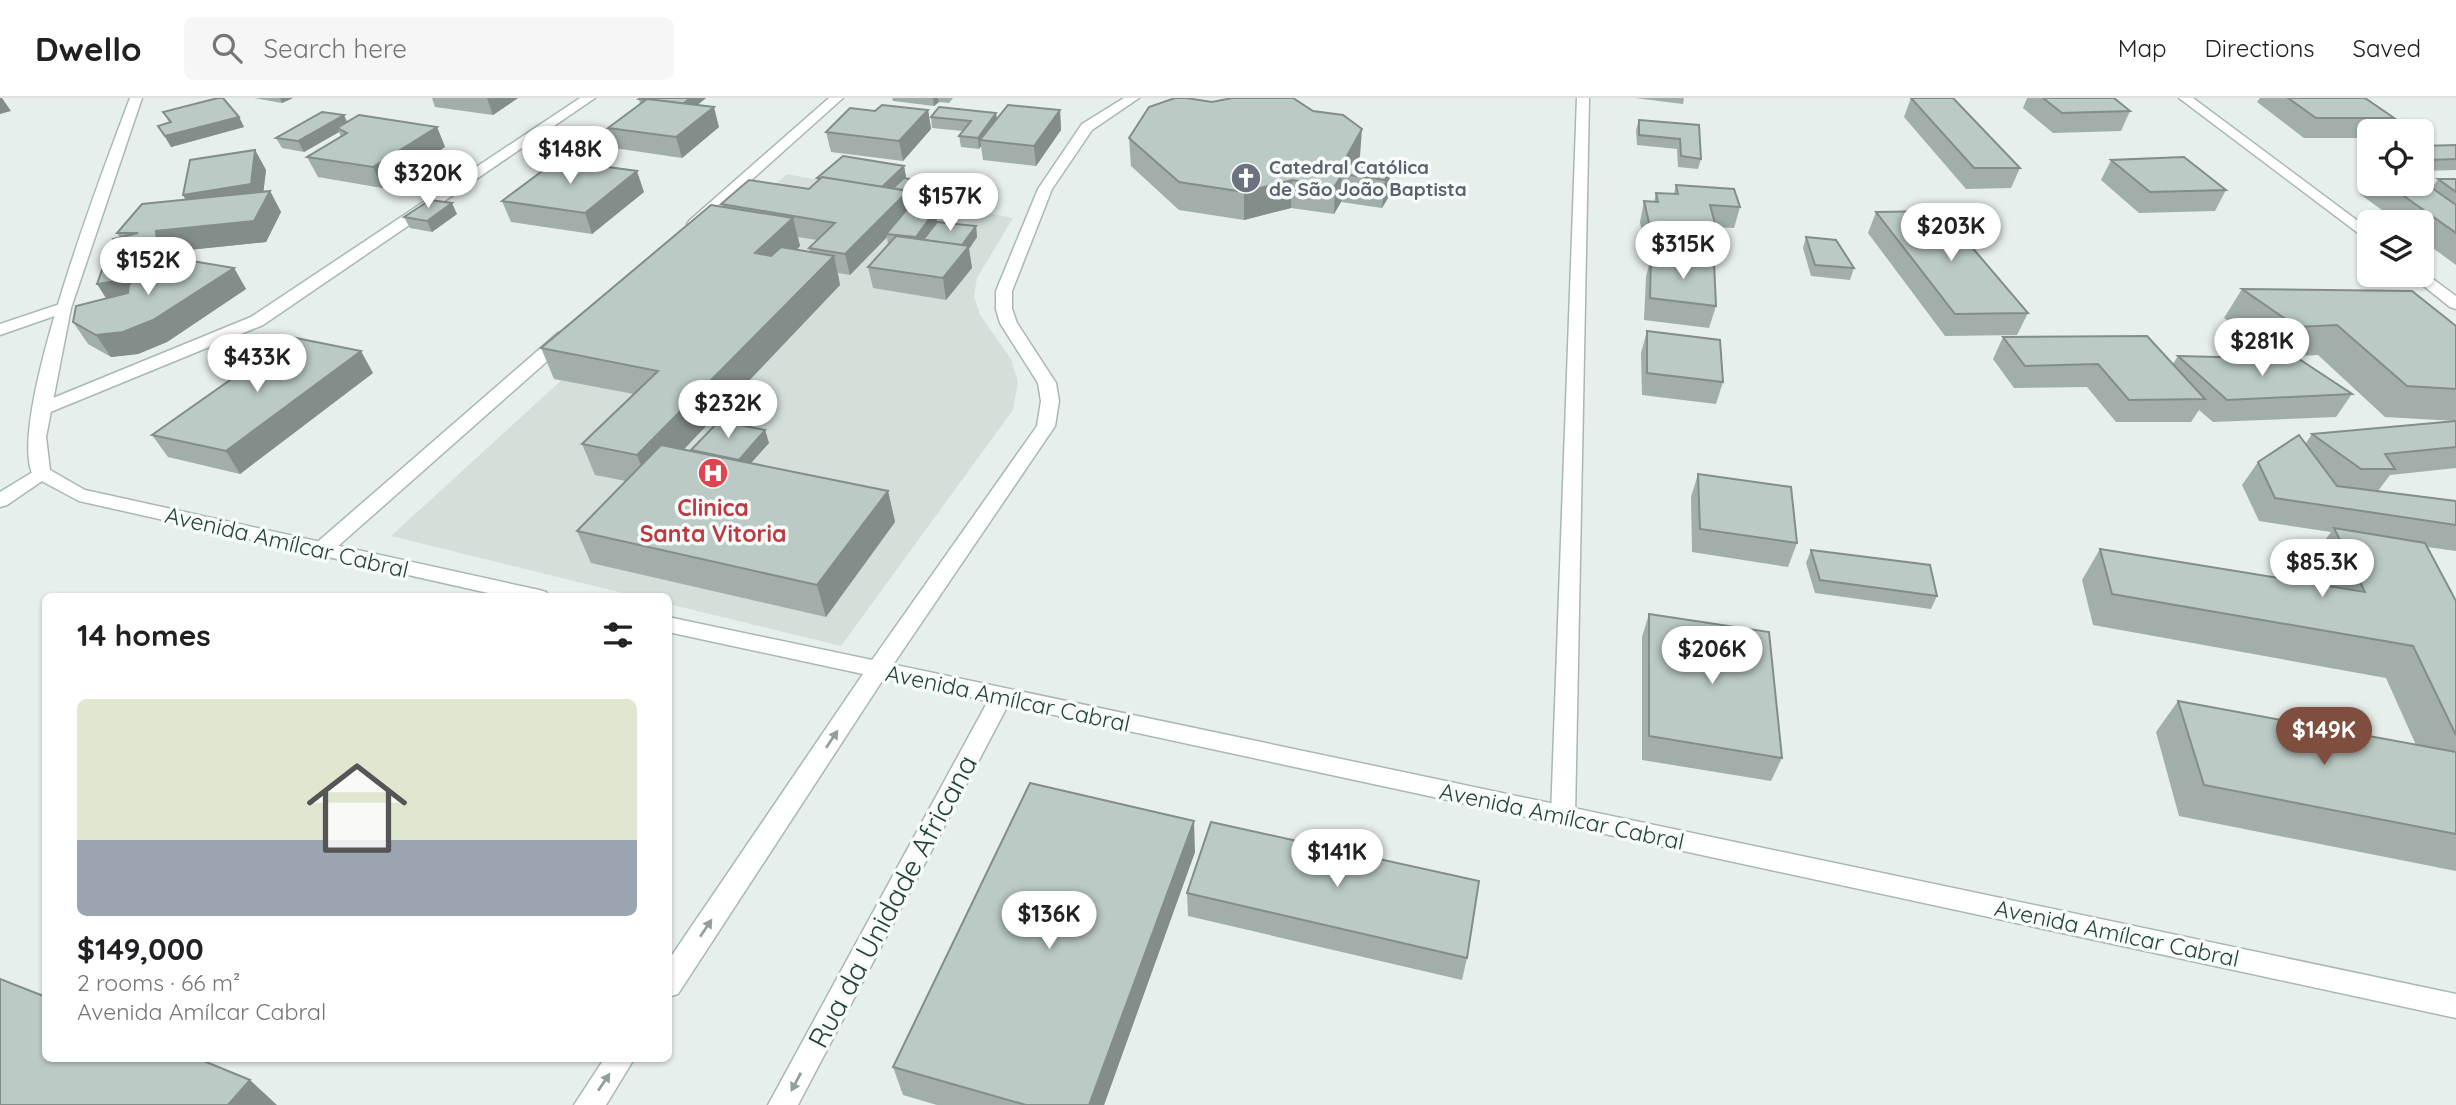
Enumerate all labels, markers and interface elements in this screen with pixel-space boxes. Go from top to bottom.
search box [184,17,674,80]
text: Dwello [35,28,142,69]
icon: search [208,29,246,67]
text: Search here [264,32,407,65]
text: Map [2118,33,2167,63]
text: Directions [2205,33,2315,63]
text: Saved [2353,33,2421,63]
map controls [2357,119,2434,287]
button: locate [2357,119,2434,196]
pin: $148K [521,126,619,186]
text: $148K [538,134,602,163]
pin: $320K [379,150,477,210]
place label: Catedral Católica de São João Baptista [1269,155,1467,201]
text: $320K [394,158,462,187]
church icon: Catedral Católica de São João Baptista [1229,161,1263,195]
pin: $157K [901,174,999,233]
text: $157K [918,181,982,210]
pin: $203K [1902,204,2000,263]
button: layers [2357,210,2434,287]
text: $203K [1917,211,1985,240]
pin: $315K [1634,222,1732,281]
text: $315K [1651,229,1715,258]
pin: $152K [99,238,197,297]
text: $152K [116,245,180,274]
pin: $281K [2213,318,2311,378]
text: $281K [2230,326,2294,355]
pin: $433K [208,334,306,394]
text: $433K [223,342,291,371]
pin: $232K [679,380,777,440]
text: $232K [694,388,762,417]
hospital icon: Clinica Santa Vitoria [696,456,730,490]
place label: Clinica Santa Vitoria [640,493,786,548]
street label: Avenida Amílcar Cabral [162,500,412,584]
pin: $85.3K [2265,540,2379,599]
text: $85.3K [2286,547,2358,576]
text: 14 homes [77,616,211,654]
icon: filters [599,616,637,654]
pin: $206K [1663,626,1761,686]
text: $206K [1678,634,1746,663]
street label: Avenida Amílcar Cabral [883,658,1133,738]
pin: $149K [2275,708,2373,767]
text: $149K [2292,715,2356,744]
one-way arrow [825,729,838,748]
icon: home [294,745,420,871]
street label: Rua da Unidade Africana [800,749,984,1053]
street label: Avenida Amílcar Cabral [1437,776,1687,856]
pin: $141K [1288,830,1386,889]
text: $141K [1307,837,1367,866]
pin: $136K [1000,892,1098,951]
street label: Avenida Amílcar Cabral [1992,893,2242,973]
text: $136K [1018,899,1080,928]
one-way arrow [699,919,713,937]
text: $149,000 [77,930,204,968]
text: 2 rooms · 66 m² [77,968,240,997]
text: Avenida Amílcar Cabral [77,997,326,1026]
one-way arrow [598,1072,611,1092]
one-way arrow [790,1072,802,1092]

